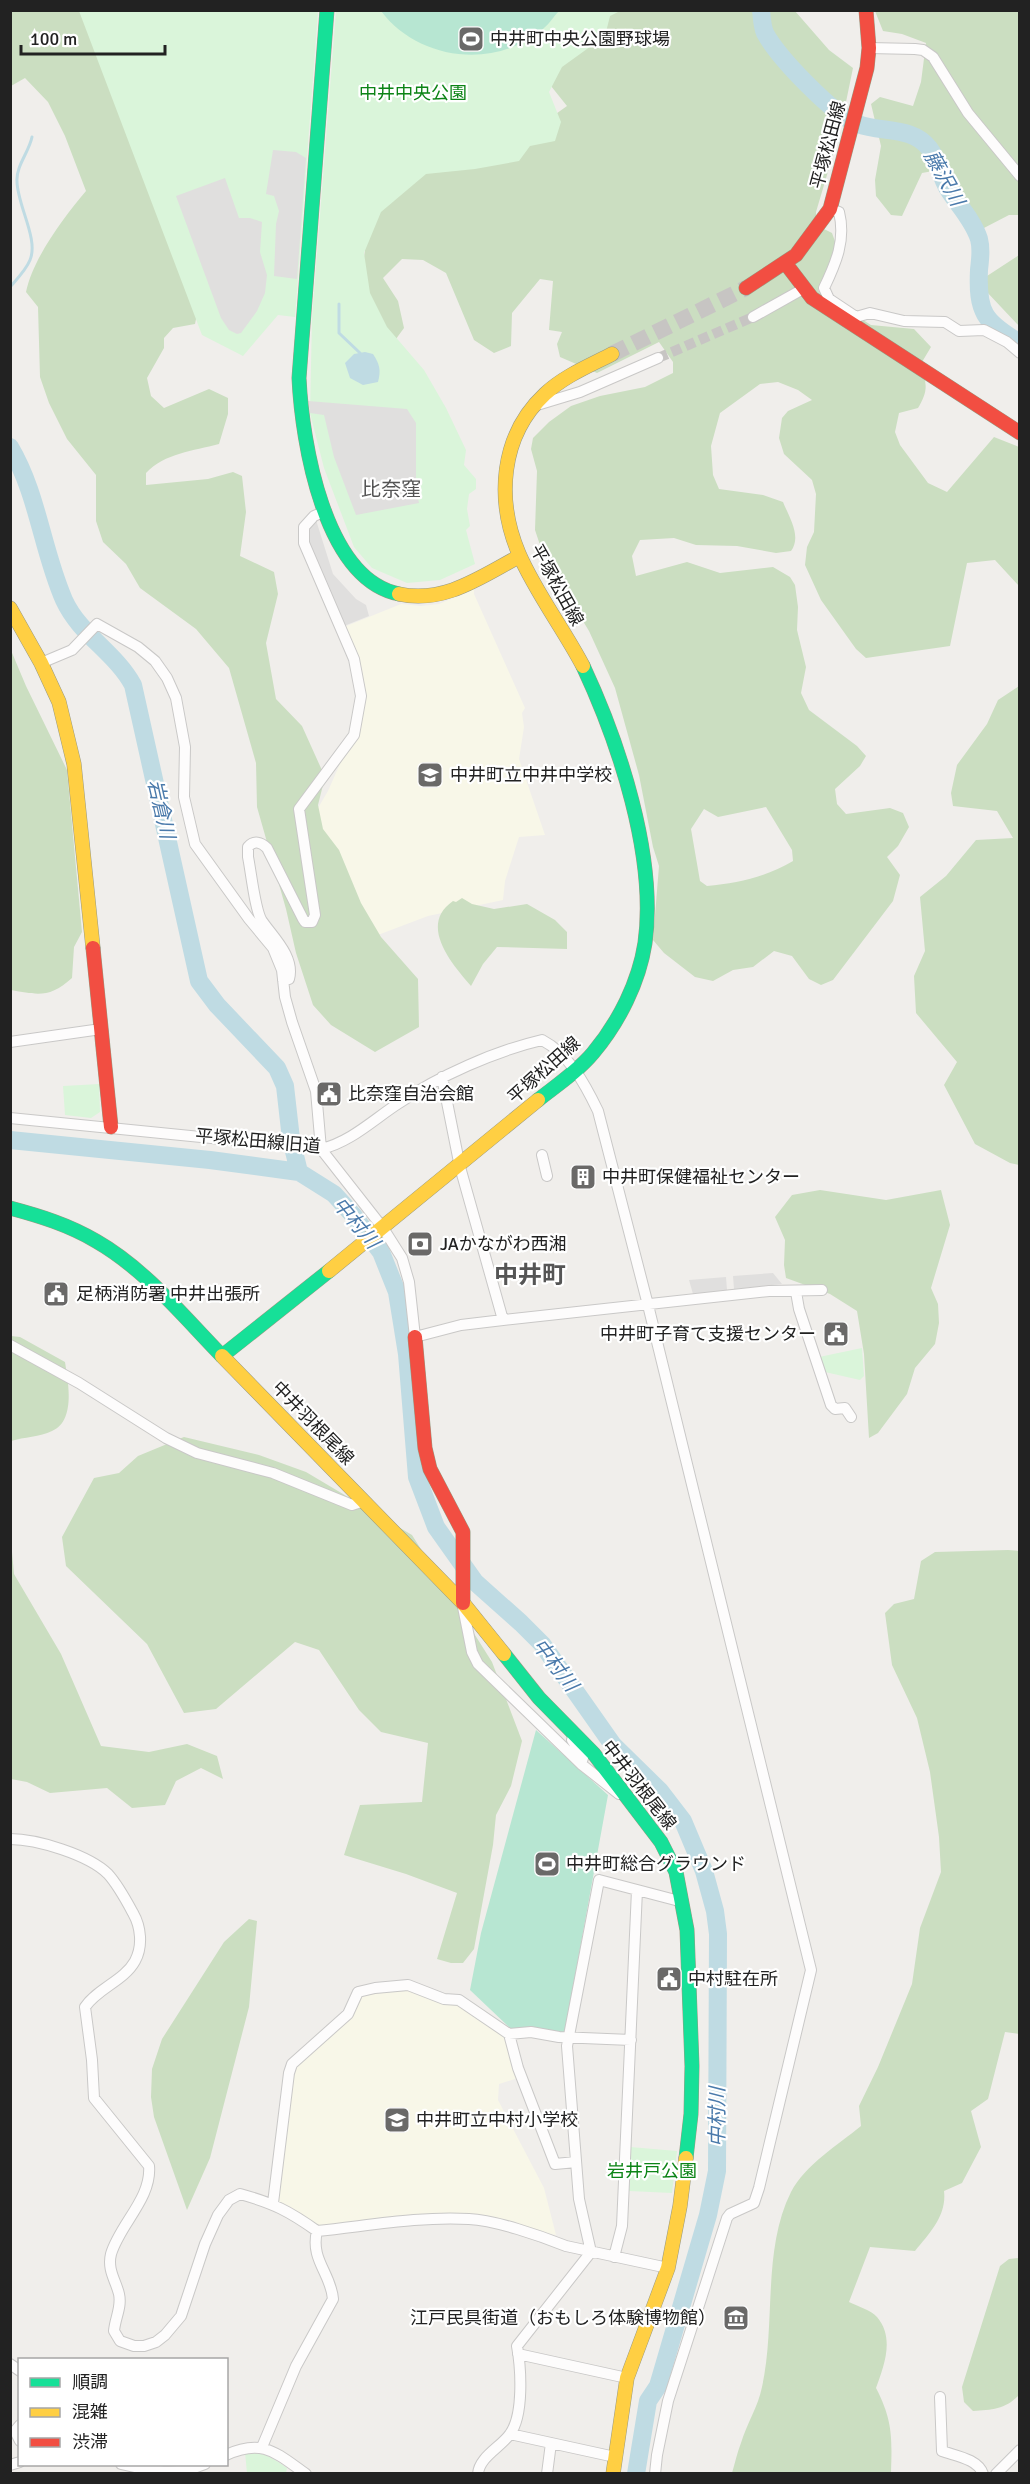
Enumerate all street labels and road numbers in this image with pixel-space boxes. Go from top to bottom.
street label: 平塚松田線 [806,99,850,191]
street label: 平塚松田線 [526,540,588,630]
street label: 平塚松田線 [503,1032,585,1108]
street label: 平塚松田線旧道 [194,1125,322,1157]
street label: 中井羽根尾線 [268,1377,358,1469]
street label: 中井羽根尾線 [597,1736,681,1834]

